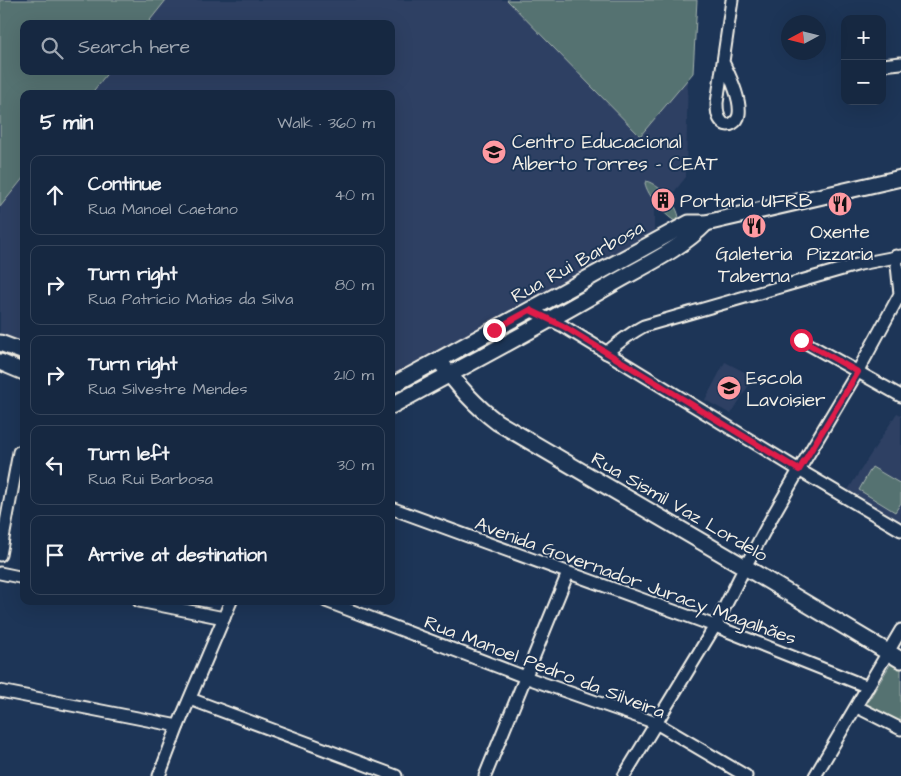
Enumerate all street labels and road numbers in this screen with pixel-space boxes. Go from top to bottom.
street label: Rua Rui Barbosa [506,214,649,310]
street label: Rua Sismil Vaz Lordelo [586,446,773,569]
street label: Avenida Governador Juracy Magalhães [471,510,800,653]
street label: Rua Manoel Pedro da Silveira [420,609,669,726]

